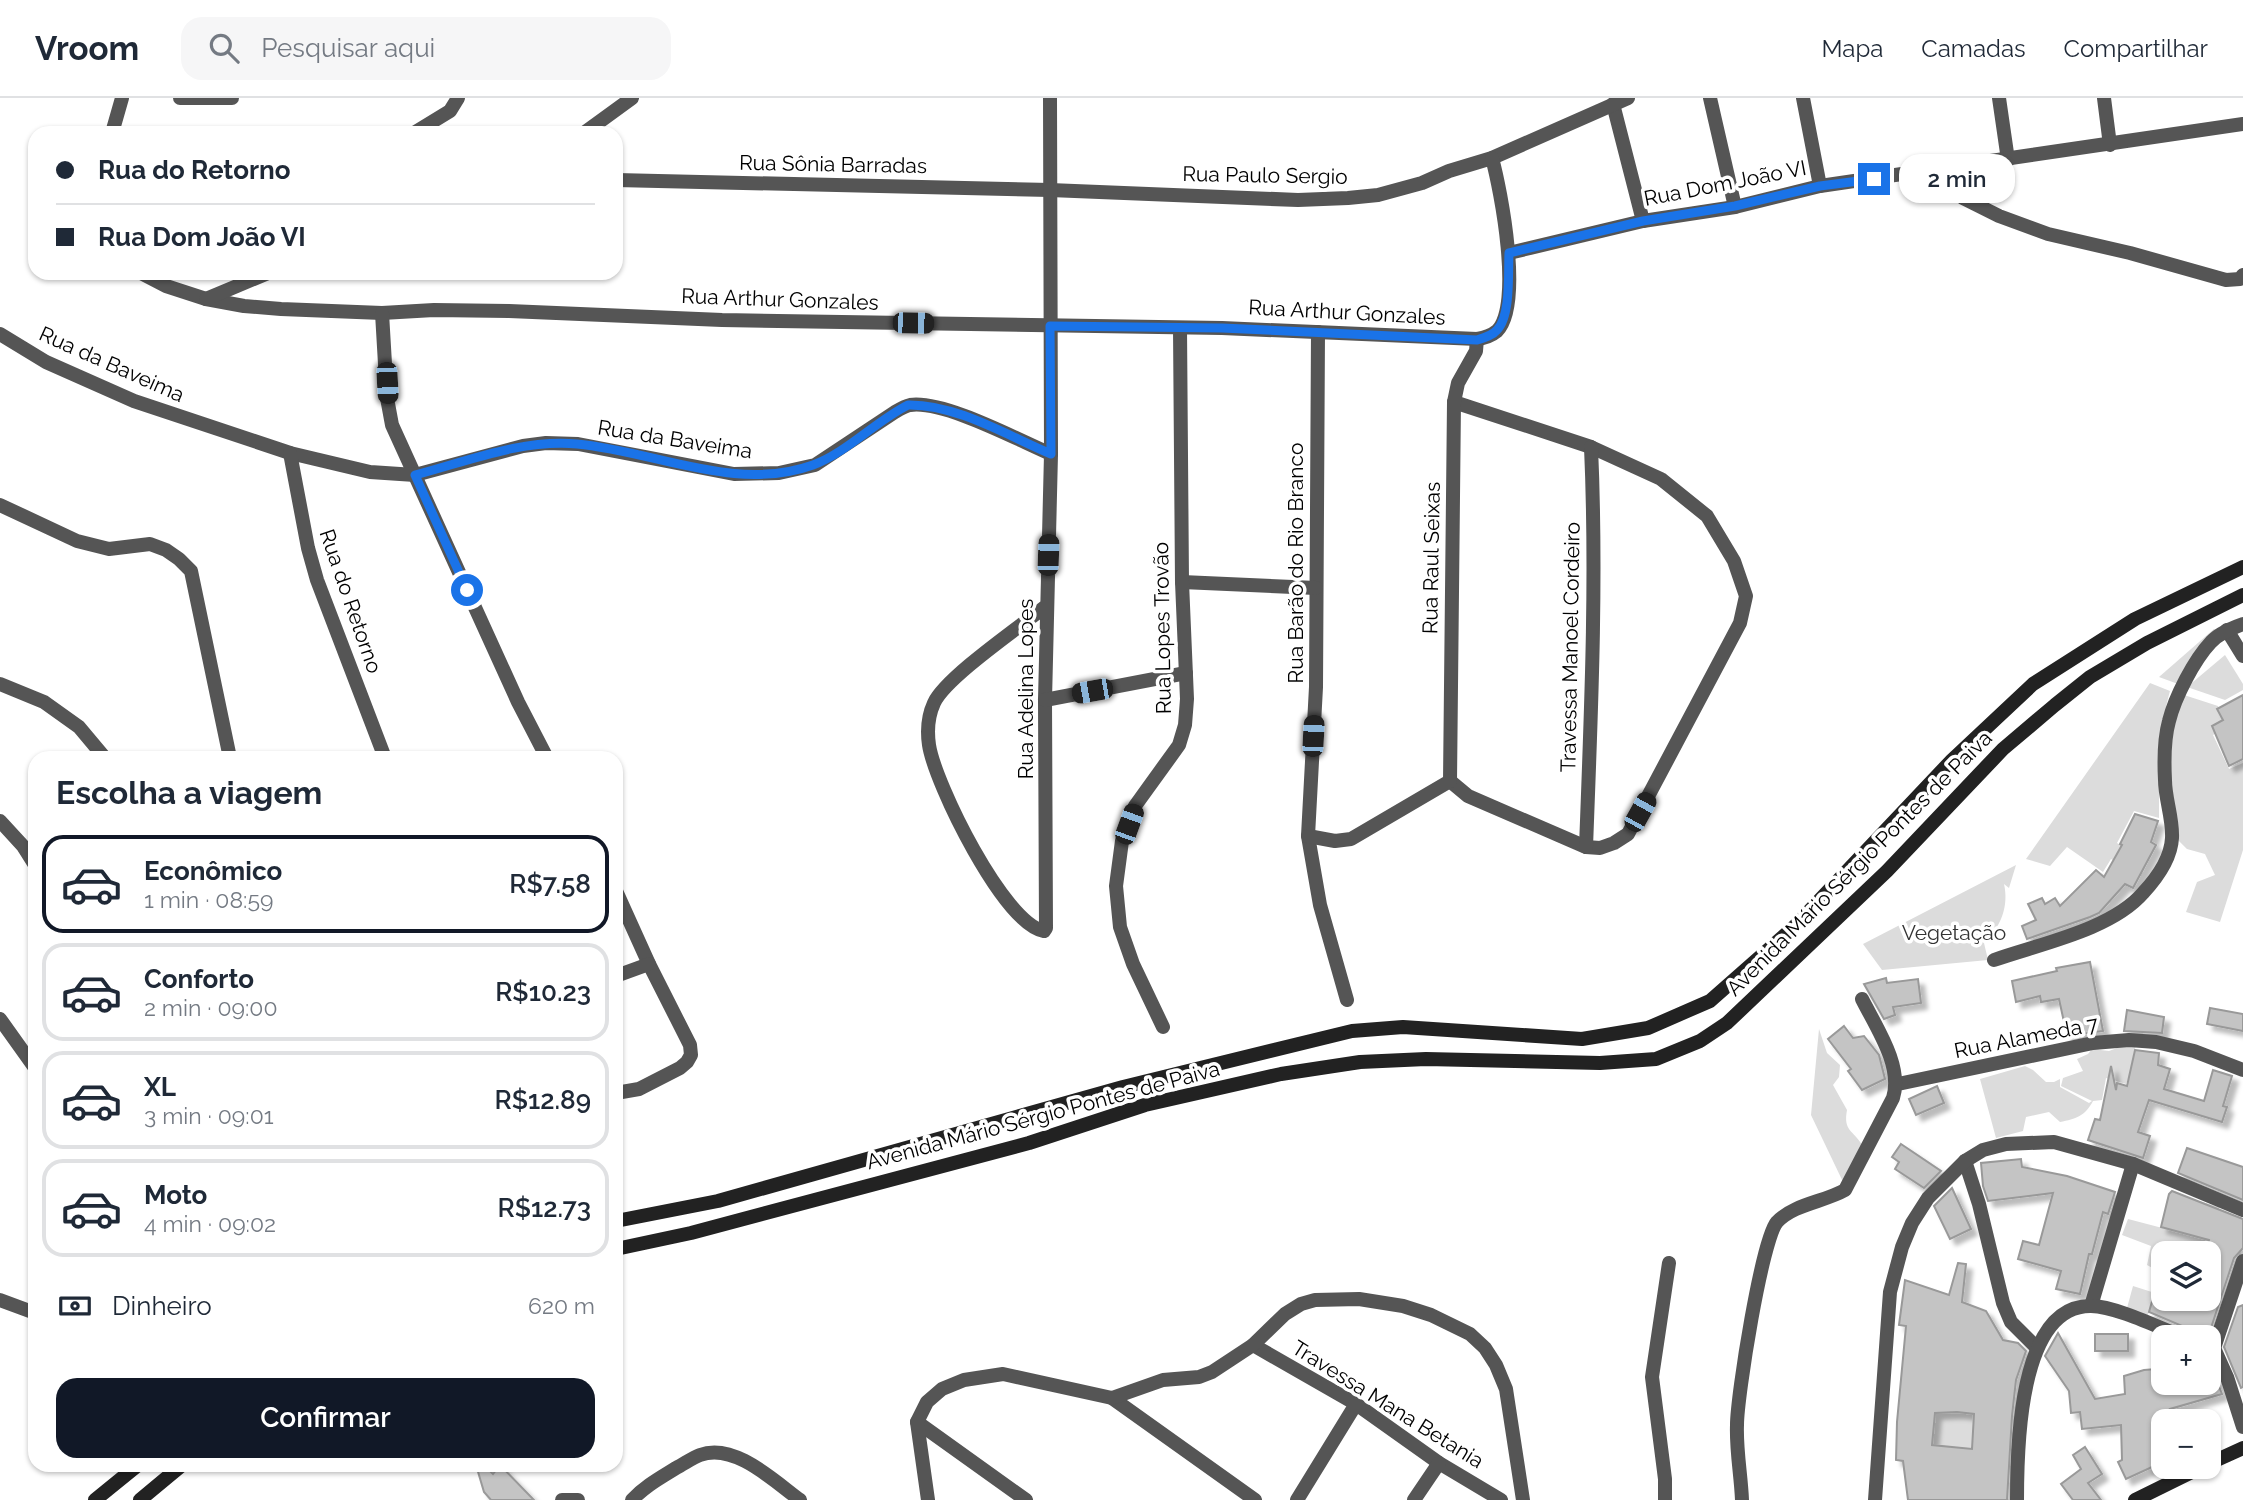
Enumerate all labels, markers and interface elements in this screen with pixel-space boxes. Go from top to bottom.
search box [181,17,671,80]
text: Vroom [35,29,139,68]
icon: search [205,29,243,67]
text: Pesquisar aqui [261,33,435,63]
text: Mapa [1821,34,1883,63]
text: Camadas [1921,34,2026,63]
text: Compartilhar [2064,34,2208,63]
street label: Rua Sônia Barradas [739,150,927,178]
callout: 2 min [1898,154,2014,204]
text: Rua do Retorno [98,155,290,185]
street label: Rua Dom João VI [1642,155,1808,211]
street label: Rua Paulo Sergio [1182,161,1348,189]
route end [1858,163,1890,195]
text: 2 min [1928,165,1986,192]
text: Rua Dom João VI [98,222,306,252]
street label: Rua Arthur Gonzales [681,283,879,315]
street label: Rua Arthur Gonzales [1248,294,1446,330]
car [892,312,935,334]
street label: Rua da Baveima [36,321,188,407]
car [376,361,399,405]
street label: Rua da Baveima [596,414,754,464]
street label: Rua Barão do Rio Branco [1283,443,1308,683]
street label: Rua Raul Seixas [1417,482,1445,634]
street label: Travessa Manoel Cordeiro [1555,522,1585,772]
street label: Rua do Retorno [315,526,387,676]
car [1037,534,1060,576]
street label: Rua Lopes Trovão [1148,542,1176,714]
route start [451,574,483,606]
street label: Rua Adelina Lopes [1013,599,1038,779]
car [1070,677,1115,705]
car [1302,714,1325,758]
street label: Avenida Mário Sérgio Pontes de Paiva [1721,725,1997,1001]
text: Escolha a viagem [56,774,322,811]
car [1621,789,1660,835]
car [1112,801,1147,847]
icon: car [60,853,123,916]
text: Econômico [144,856,282,886]
text: R$7.58 [509,869,591,899]
text: 1 min · 08:59 [144,886,273,913]
park label: Vegetação [1902,920,2006,945]
icon: car [60,961,123,1024]
text: Conforto [144,964,254,994]
text: R$10.23 [495,977,591,1007]
text: 2 min · 09:00 [144,994,278,1021]
street label: Rua Alameda 7 [1952,1011,2101,1063]
street label: Avenida Mário Sérgio Pontes de Paiva [864,1056,1222,1174]
icon: car [60,1069,123,1132]
text: XL [144,1072,176,1102]
text: R$12.89 [494,1085,591,1115]
text: 3 min · 09:01 [144,1102,274,1129]
icon: car [60,1177,123,1240]
text: Moto [144,1180,207,1210]
text: R$12.73 [497,1193,591,1223]
text: 4 min · 09:02 [144,1210,276,1237]
map controls [2151,1241,2221,1479]
button: layers [2151,1241,2221,1311]
icon: cash [56,1287,94,1325]
text: Dinheiro [112,1291,212,1321]
text: 620 m [528,1292,595,1319]
button: + [2151,1325,2221,1395]
street label: Travessa Mana Betania [1288,1335,1488,1473]
button: Confirmar [56,1378,595,1458]
button: − [2151,1409,2221,1479]

